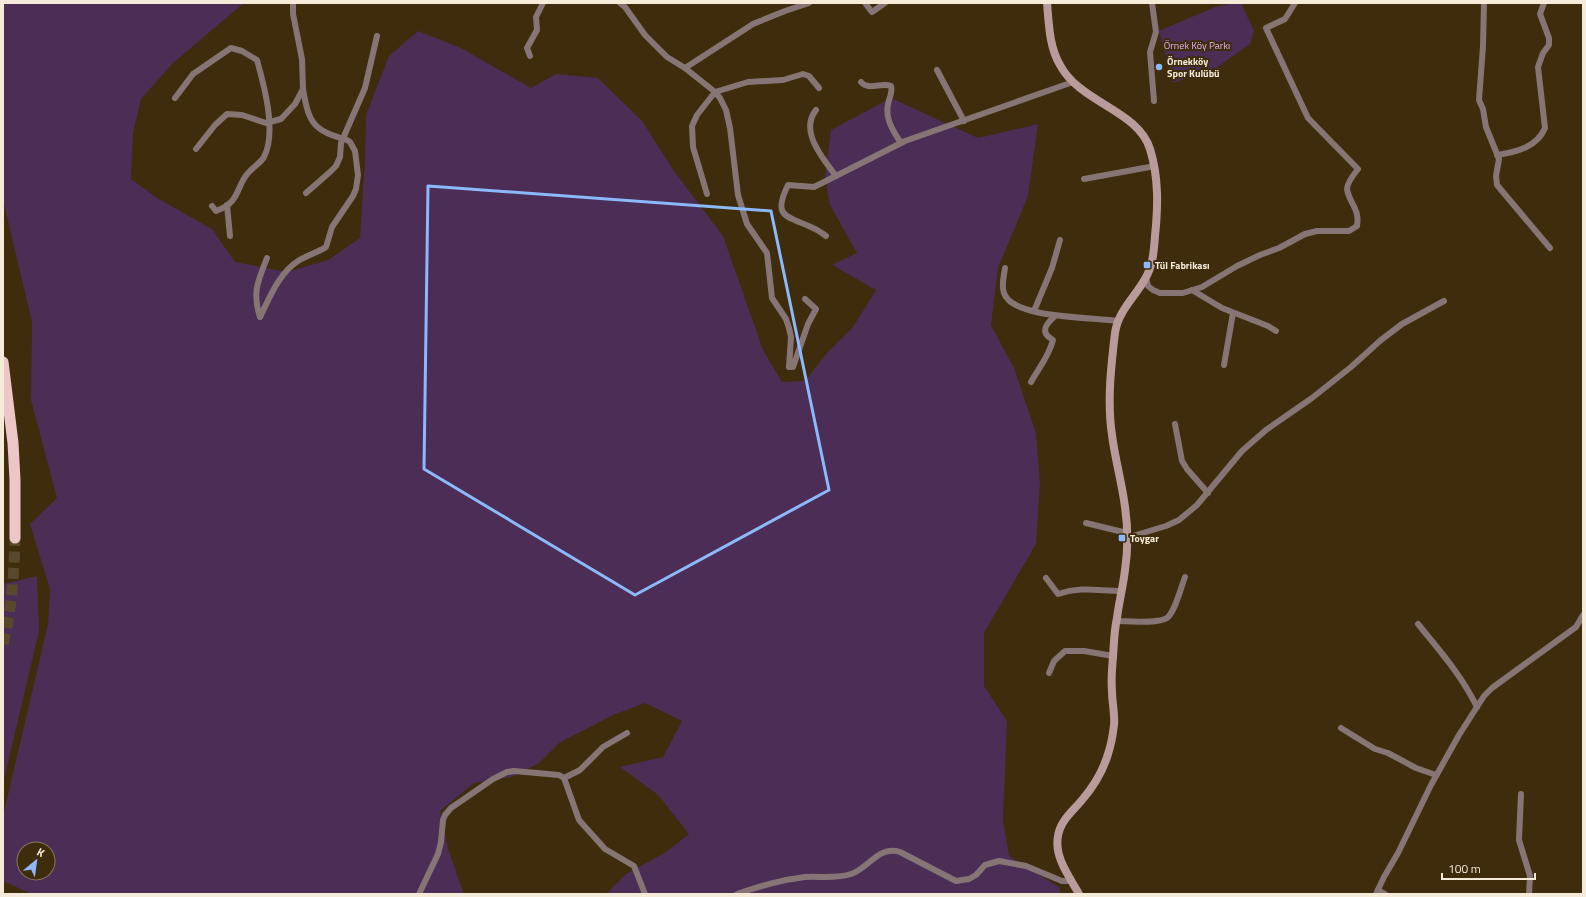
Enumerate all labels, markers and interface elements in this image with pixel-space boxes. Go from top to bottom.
park label: Örnek Köy Parkı [1164,38,1230,53]
place label: Örnekköy Spor Kulübü [1167,54,1220,81]
marker: Örnekköy Spor Kulübü [1154,62,1164,72]
place label: Tül Fabrikası [1155,258,1210,273]
marker: Tül Fabrikası [1142,260,1152,270]
place label: Toygar [1130,531,1159,546]
marker: Toygar [1117,533,1127,543]
north arrow [16,841,56,881]
text: K [34,844,48,861]
scale bar [1442,855,1535,881]
text: 100 m [1448,859,1481,878]

